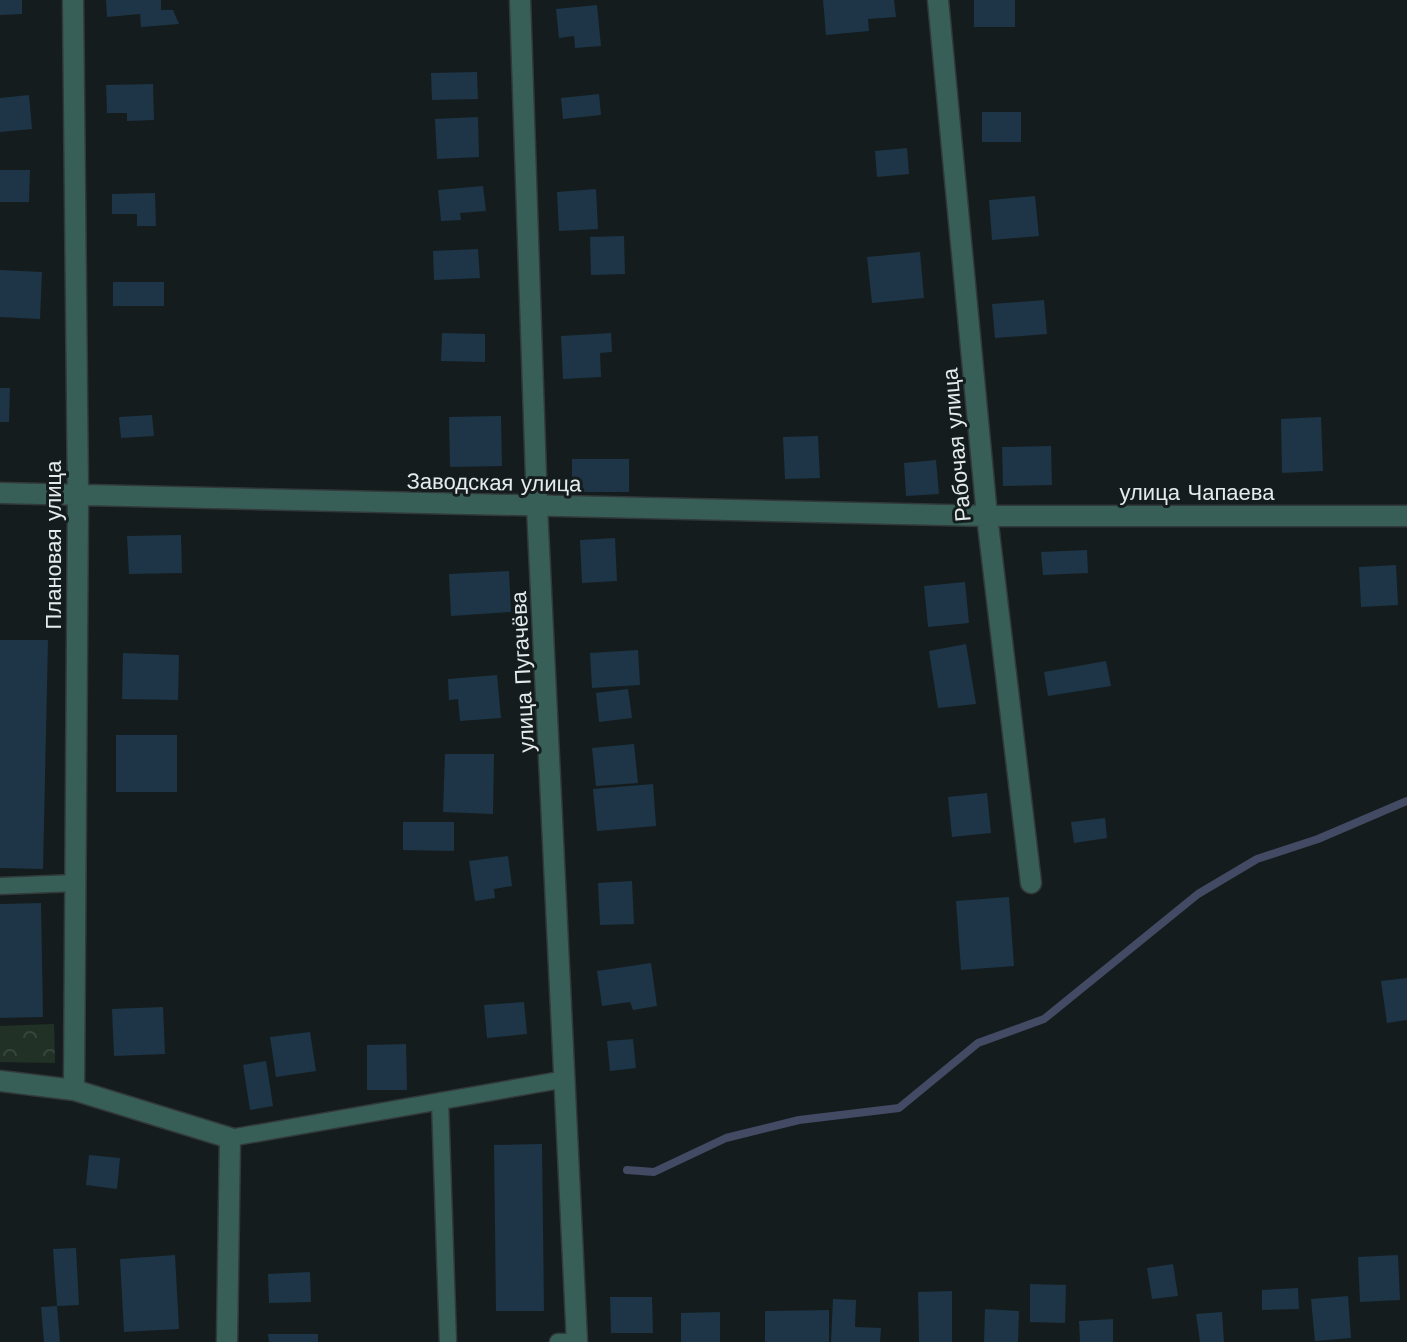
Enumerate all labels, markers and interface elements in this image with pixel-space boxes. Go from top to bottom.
street label: Рабочая улица [937,366,976,523]
street label: Плановая улица [41,460,66,629]
street label: Заводская улица [406,468,582,497]
street label: улица Чапаева [1120,480,1275,505]
street label: улица Пугачёва [506,590,539,753]

